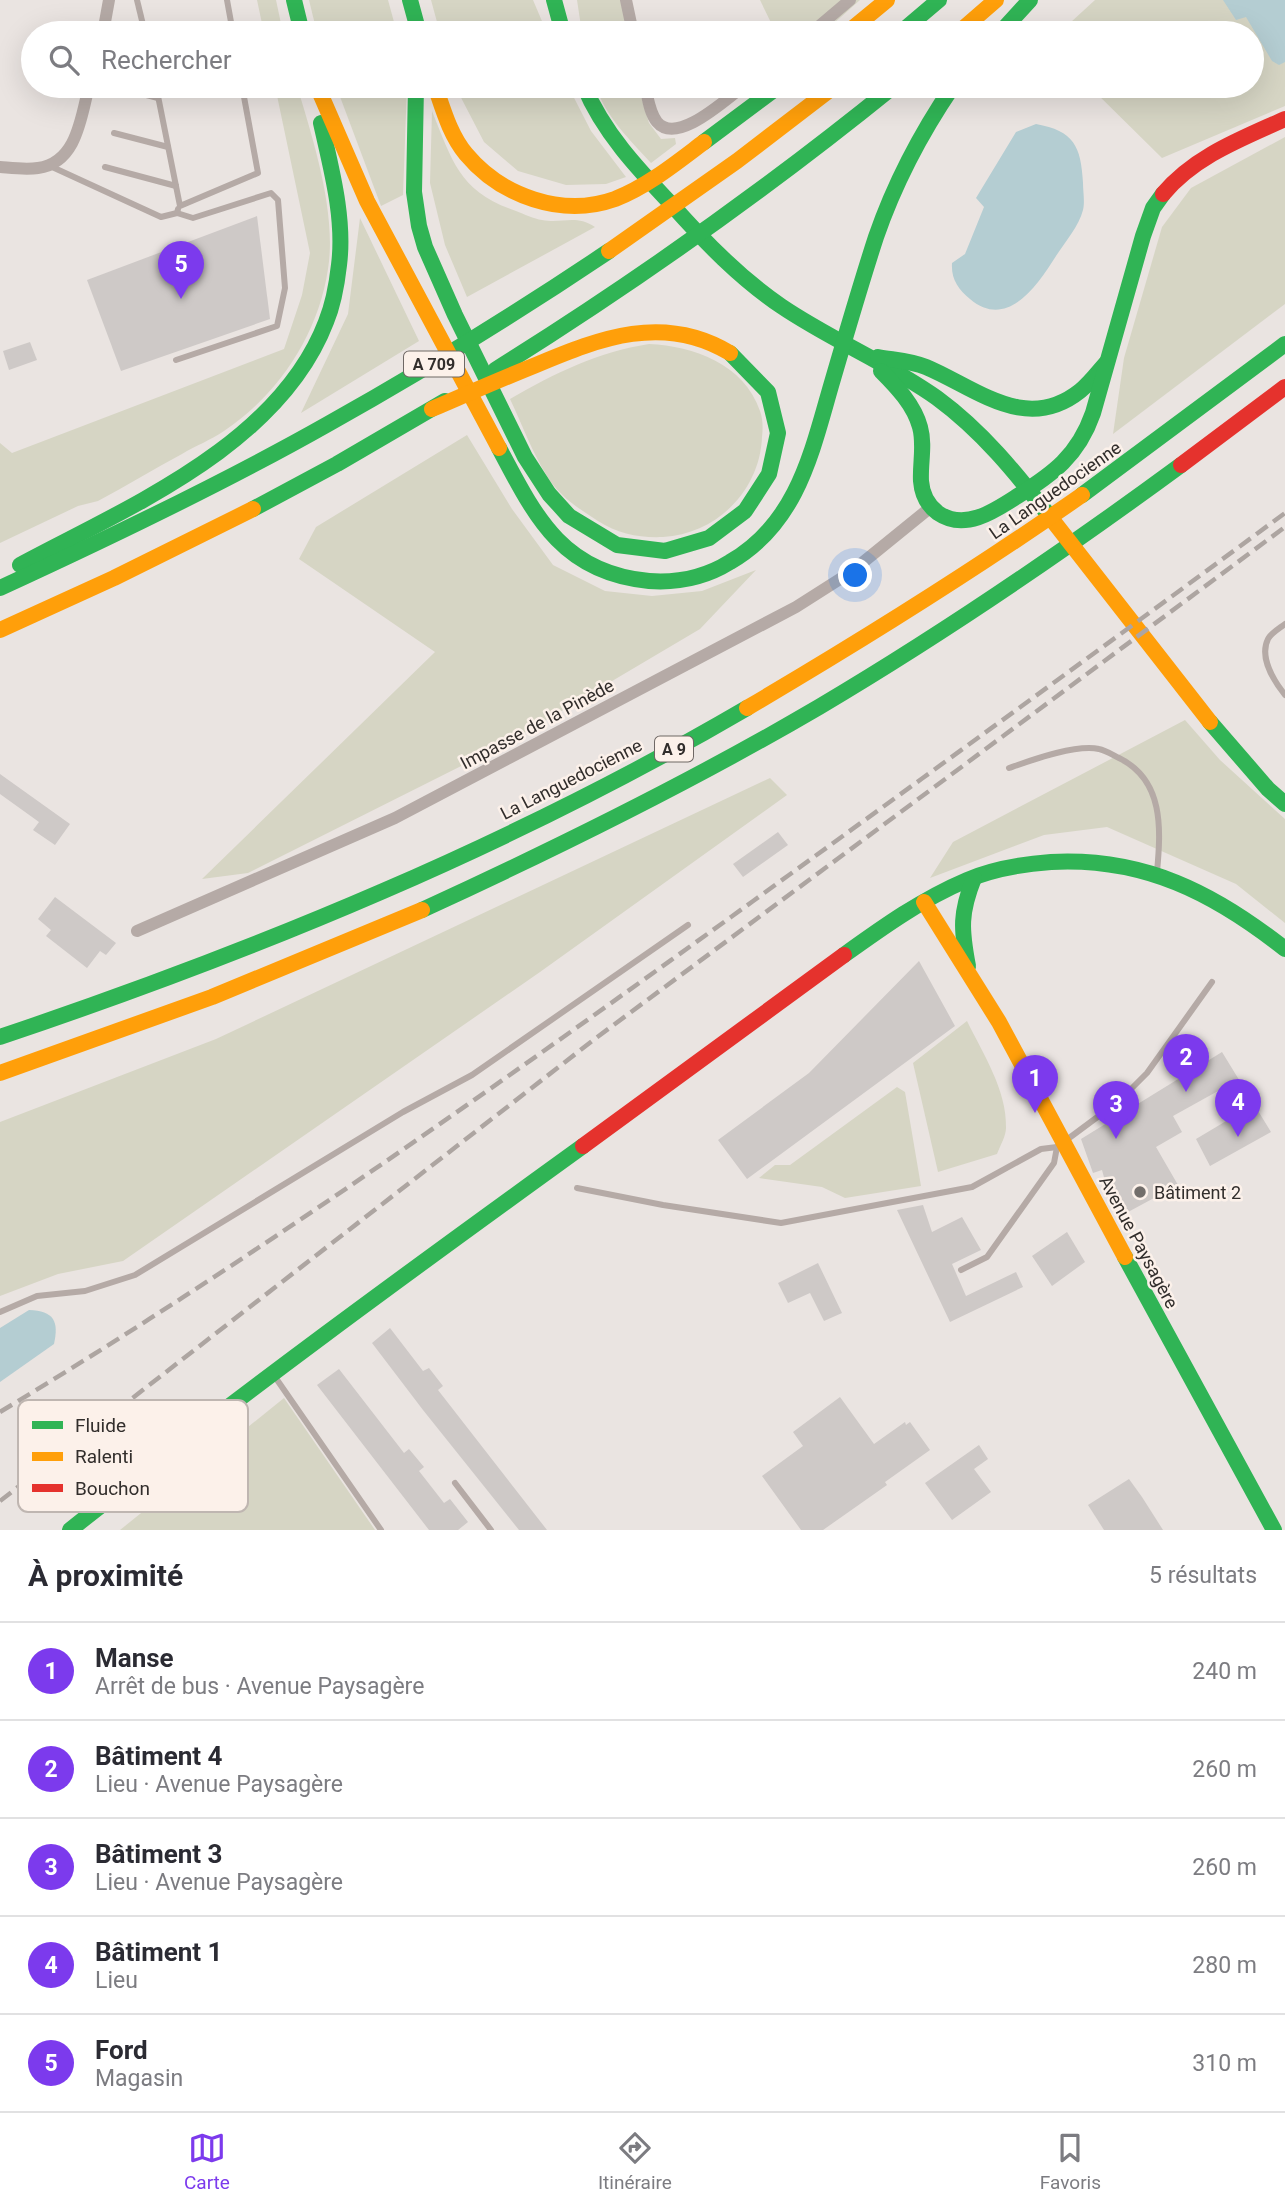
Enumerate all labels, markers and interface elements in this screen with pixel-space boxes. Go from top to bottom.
search box [21,21,1264,98]
icon: search [45,41,83,79]
text: Rechercher [101,45,232,75]
pin: 5 [158,241,204,299]
road number: A 709 [404,352,464,376]
street label: La Languedocienne [985,437,1125,543]
your location [838,558,872,592]
street label: Impasse de la Pinède [457,675,617,773]
street label: La Languedocienne [497,734,645,824]
road number: A 9 [655,736,693,762]
pin: 2 [1163,1034,1209,1092]
pin: 1 [1012,1055,1058,1113]
pin: 4 [1215,1079,1261,1137]
pin: 3 [1093,1081,1139,1139]
street label: Avenue Paysagère [1095,1172,1183,1312]
place label: Bâtiment 2 [1154,1182,1241,1203]
marker: Bâtiment 2 [1132,1184,1148,1200]
legend [18,1400,248,1512]
text: Fluide [75,1414,126,1437]
text: Ralenti [75,1445,133,1468]
text: Bouchon [75,1477,150,1500]
text: À proximité [28,1558,183,1593]
text: 5 résultats [1149,1562,1257,1589]
text: Manse [95,1643,174,1673]
text: 1 [44,1658,58,1685]
text: 240 m [1192,1658,1257,1685]
text: Arrêt de bus · Avenue Paysagère [95,1673,424,1700]
text: Bâtiment 4 [95,1741,223,1771]
text: 2 [44,1756,58,1783]
text: 260 m [1192,1756,1257,1783]
text: Lieu · Avenue Paysagère [95,1771,343,1798]
text: Bâtiment 3 [95,1839,223,1869]
text: 3 [44,1854,58,1881]
text: 260 m [1192,1854,1257,1881]
text: Lieu · Avenue Paysagère [95,1869,343,1896]
text: Bâtiment 1 [95,1937,223,1967]
text: 4 [44,1952,58,1979]
text: 280 m [1192,1952,1257,1979]
text: Lieu [95,1967,138,1994]
text: Ford [95,2035,148,2065]
text: 5 [44,2050,58,2077]
text: 310 m [1192,2050,1257,2077]
text: Magasin [95,2065,183,2092]
tab: Carte [184,2129,230,2194]
tab: Itinéraire [598,2129,672,2194]
tab: Favoris [1040,2129,1101,2194]

